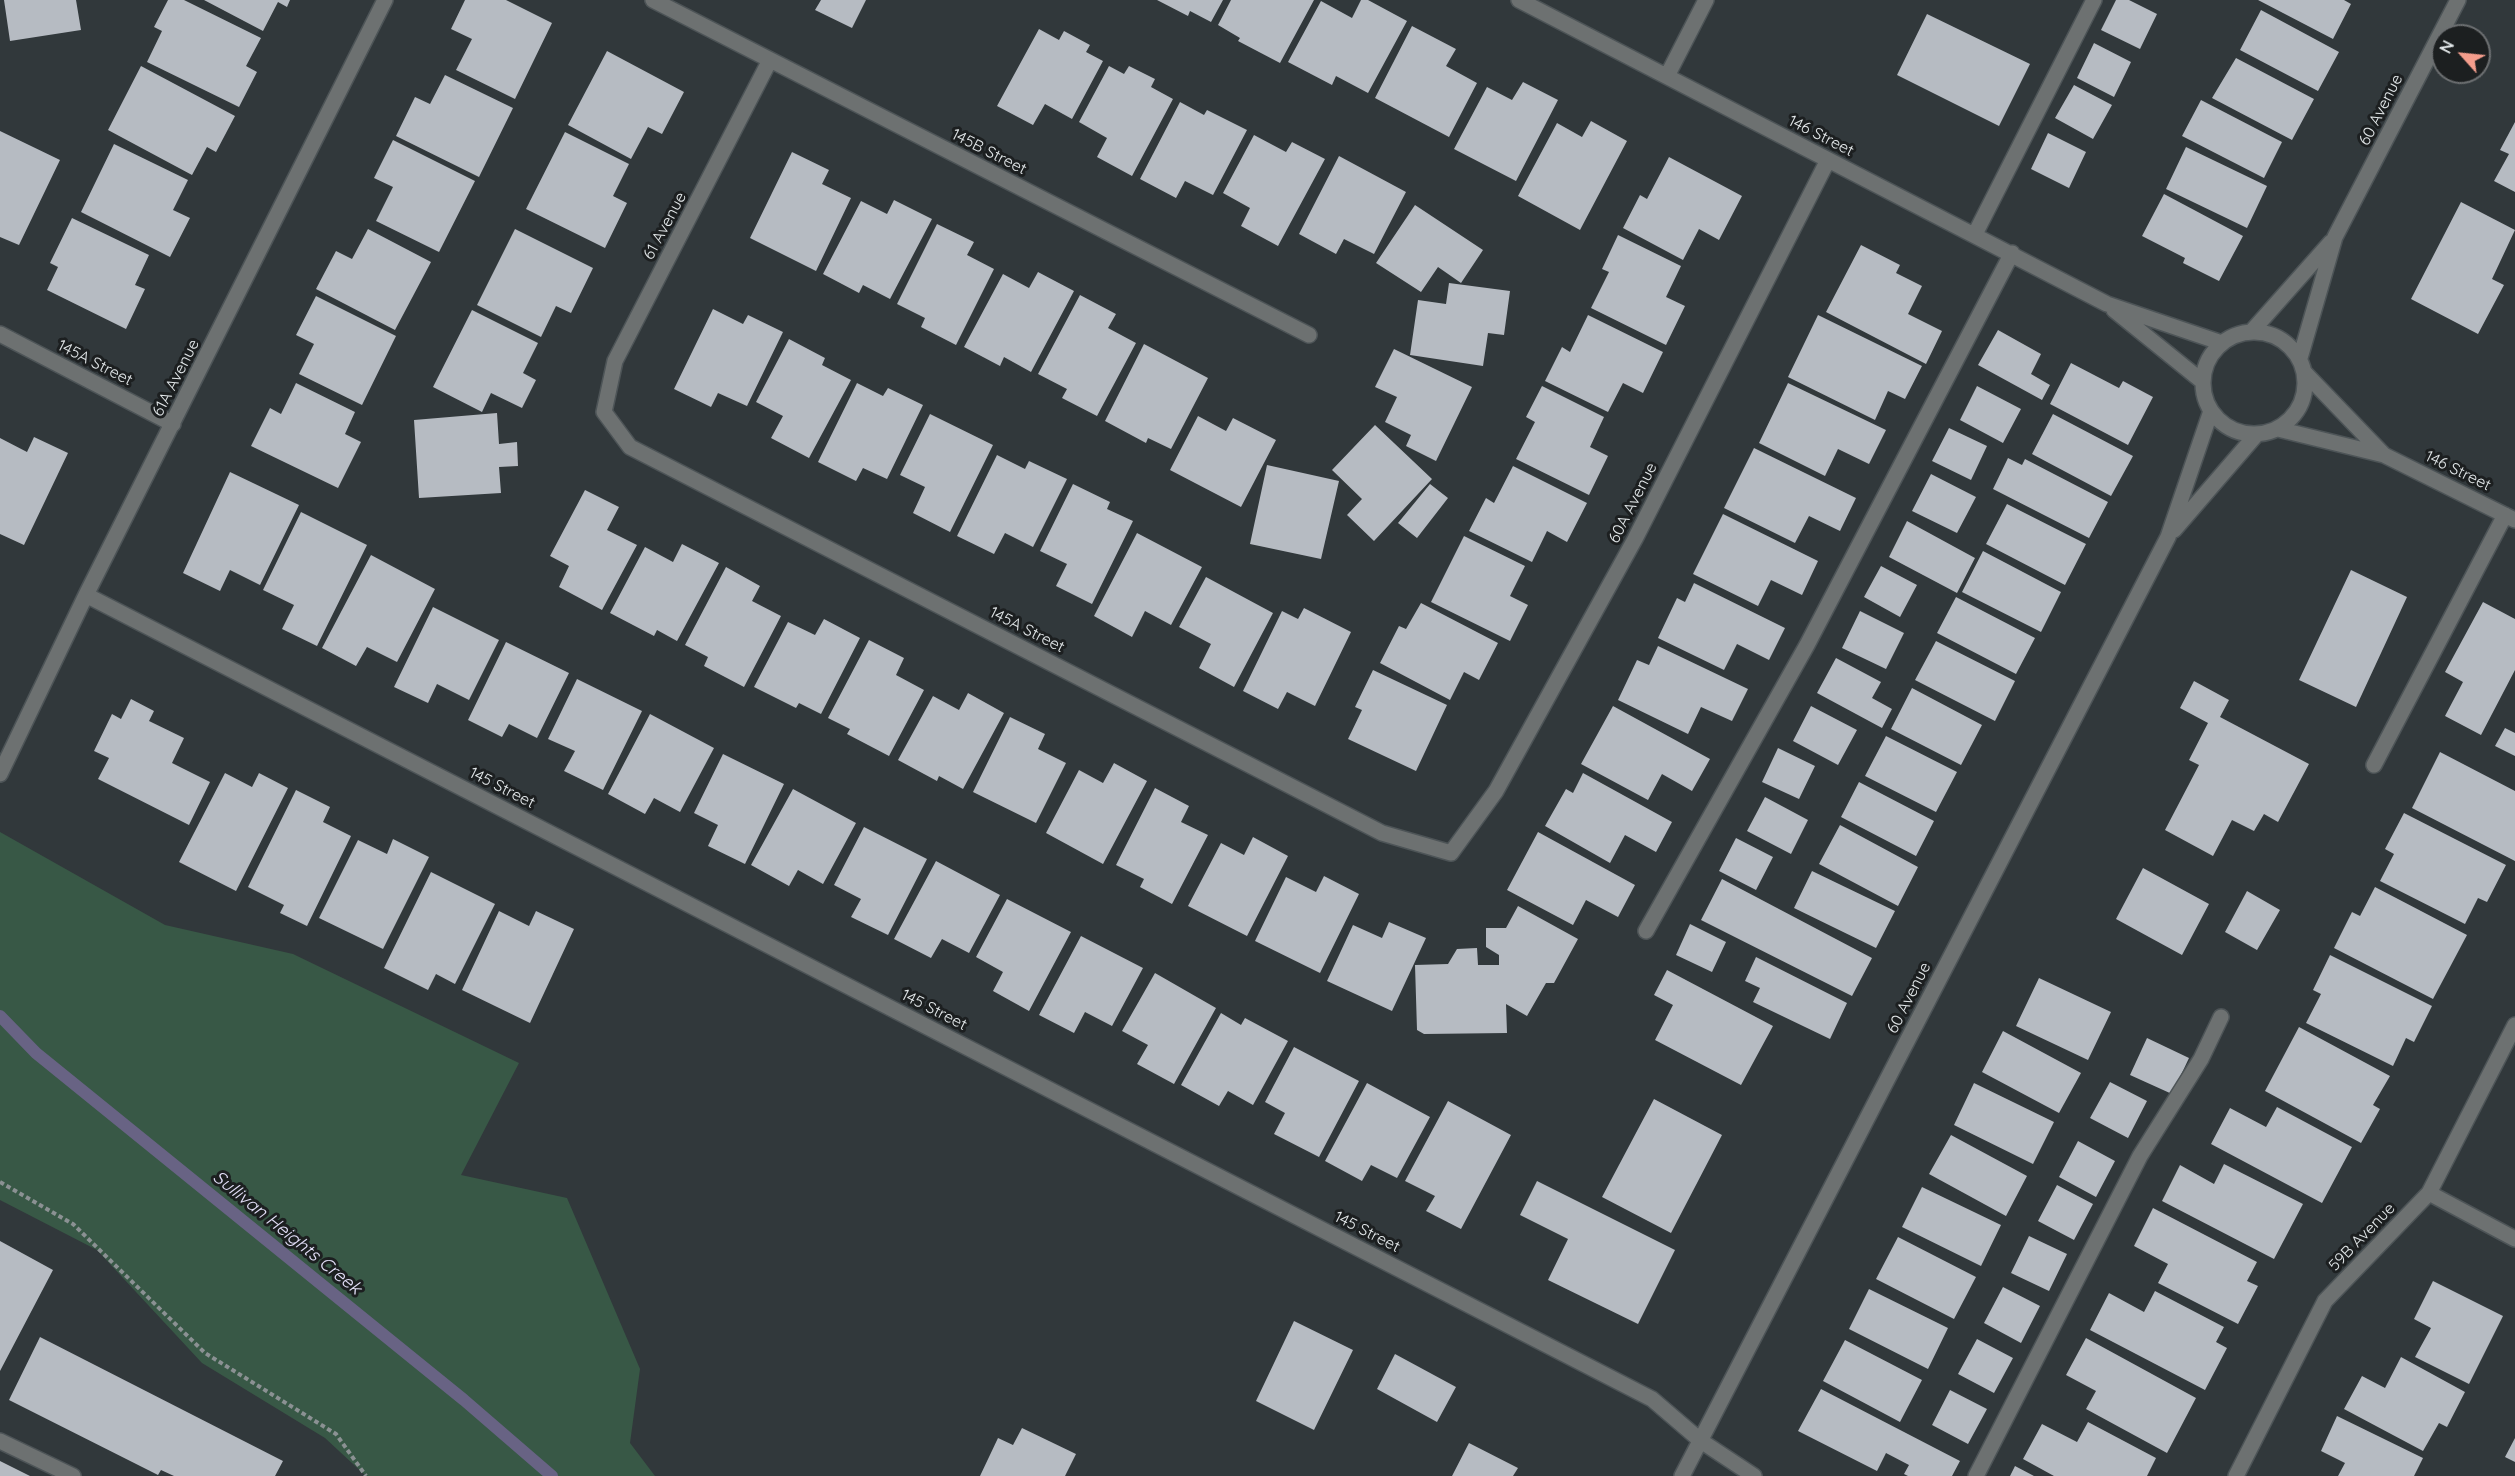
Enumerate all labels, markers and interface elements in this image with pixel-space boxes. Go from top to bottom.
north arrow [2431,24,2491,84]
text: N [2435,37,2458,57]
street label: 60 Avenue [2355,71,2407,149]
street label: 146 Street [1785,111,1857,161]
street label: 145B Street [948,125,1030,179]
street label: 61 Avenue [639,189,691,263]
street label: 145A Street [54,336,136,390]
street label: 61A Avenue [148,336,204,420]
street label: 146 Street [2422,447,2494,495]
street label: 60A Avenue [1605,460,1661,546]
street label: 145A Street [986,603,1068,657]
street label: 145 Street [466,763,538,813]
street label: 60 Avenue [1883,959,1935,1037]
street label: 145 Street [898,985,970,1035]
water label: Sullivan Heights Creek [208,1166,366,1300]
street label: 59B Avenue [2325,1199,2399,1275]
street label: 145 Street [1331,1207,1403,1257]

